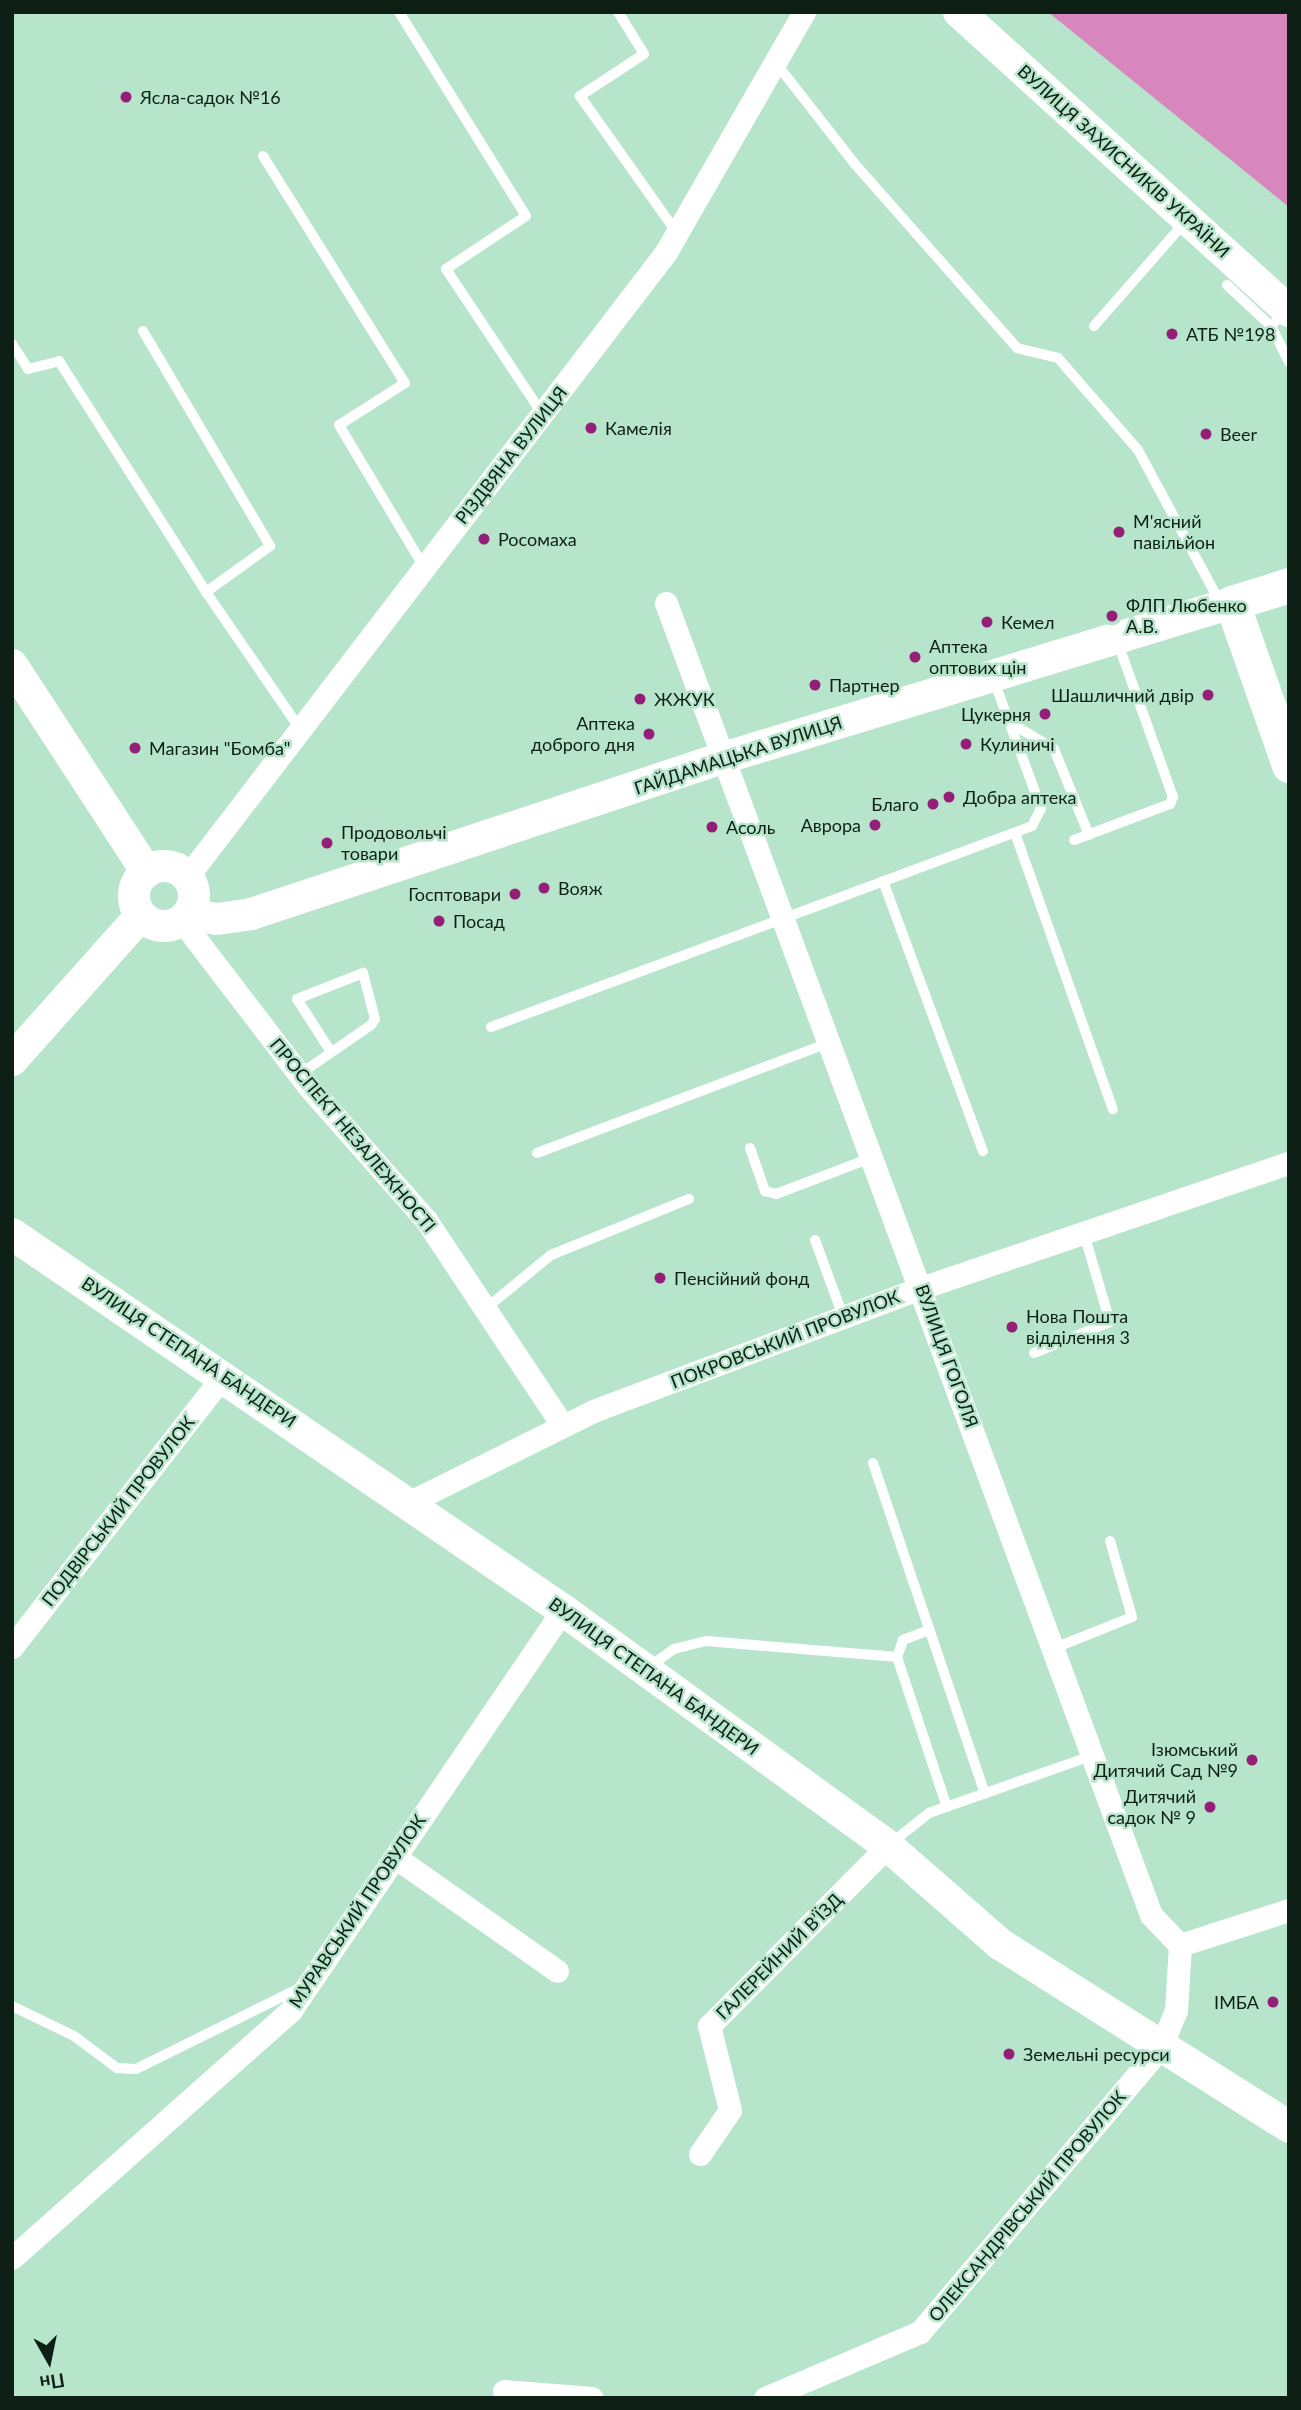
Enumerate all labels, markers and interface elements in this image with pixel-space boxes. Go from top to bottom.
street label: ВУЛИЦЯ ЗАХИСНИКІВ УКРАЇНИ [1014,60,1234,262]
place label: Ясла-садок №16 [140,86,281,108]
marker: Ясла-садок №16 [118,89,134,105]
place label: АТБ №198 [1186,323,1275,345]
marker: АТБ №198 [1164,326,1180,342]
street label: РІЗДВЯНА ВУЛИЦЯ [451,382,571,528]
place label: Камелія [605,417,672,439]
marker: Камелія [583,420,599,436]
place label: Beer [1220,423,1257,445]
marker: Beer [1198,426,1214,442]
place label: М'ясний павільйон [1133,511,1215,554]
marker: М'ясний павільйон [1111,524,1127,540]
place label: Росомаха [498,528,577,550]
marker: Росомаха [476,531,492,547]
place label: ФЛП Любенко А.В. [1126,595,1247,638]
marker: ФЛП Любенко А.В. [1104,608,1120,624]
place label: Кемел [1001,611,1055,633]
marker: Кемел [979,614,995,630]
place label: Аптека оптових цін [929,636,1026,678]
marker: Аптека оптових цін [907,649,923,665]
place label: Партнер [829,674,900,696]
marker: Партнер [807,677,823,693]
place label: Шашличний двір [1051,684,1194,706]
marker: Шашличний двір [1200,687,1216,703]
place label: ЖЖУК [654,688,715,710]
marker: ЖЖУК [632,691,648,707]
place label: Цукерня [961,703,1031,725]
marker: Цукерня [1037,706,1053,722]
street label: ГАЙДАМАЦЬКА ВУЛИЦЯ [631,711,845,799]
place label: Аптека доброго дня [531,713,635,756]
marker: Аптека доброго дня [641,726,657,742]
place label: Кулиничі [980,733,1055,755]
marker: Кулиничі [958,736,974,752]
place label: Магазин "Бомба" [149,737,290,759]
marker: Магазин "Бомба" [127,740,143,756]
place label: Добра аптека [963,786,1077,808]
marker: Добра аптека [941,789,957,805]
place label: Благо [871,793,919,815]
marker: Благо [925,796,941,812]
place label: Аврора [801,814,861,836]
place label: Асоль [726,816,775,838]
marker: Аврора [867,817,883,833]
marker: Асоль [704,819,720,835]
place label: Продовольчі товари [341,822,447,864]
marker: Продовольчі товари [319,835,335,851]
place label: Вояж [558,877,603,899]
marker: Вояж [536,880,552,896]
place label: Госптовари [408,883,501,905]
marker: Госптовари [507,886,523,902]
place label: Посад [453,910,505,932]
marker: Посад [431,913,447,929]
street label: ПРОСПЕКТ НЕЗАЛЕЖНОСТІ [266,1034,440,1236]
place label: Пенсійний фонд [674,1267,809,1289]
marker: Пенсійний фонд [652,1270,668,1286]
street label: ВУЛИЦЯ СТЕПАНА БАНДЕРИ [78,1272,300,1432]
street label: ВУЛИЦЯ ГОГОЛЯ [911,1282,983,1430]
street label: ПОКРОВСЬКИЙ ПРОВУЛОК [668,1285,902,1393]
place label: Нова Пошта відділення 3 [1026,1306,1130,1348]
marker: Нова Пошта відділення 3 [1004,1319,1020,1335]
street label: ПОДВІРСЬКИЙ ПРОВУЛОК [37,1412,199,1610]
street label: ВУЛИЦЯ СТЕПАНА БАНДЕРИ [545,1593,763,1759]
place label: Ізюмський Дитячий Сад №9 [1094,1739,1238,1782]
marker: Ізюмський Дитячий Сад №9 [1244,1752,1260,1768]
place label: Дитячий садок № 9 [1107,1786,1196,1828]
marker: Дитячий садок № 9 [1202,1799,1218,1815]
street label: МУРАВСЬКИЙ ПРОВУЛОК [284,1810,430,2012]
street label: ГАЛЕРЕЙНИЙ В’ЇЗД [711,1888,847,2024]
place label: ІМБА [1214,1991,1259,2013]
marker: ІМБА [1265,1994,1281,2010]
place label: Земельні ресурси [1023,2043,1170,2065]
marker: Земельні ресурси [1001,2046,1017,2062]
street label: ОЛЕКСАНДРІВСЬКИЙ ПРОВУЛОК [924,2086,1130,2326]
north arrow [14,2326,84,2396]
text: Пн [38,2369,66,2396]

